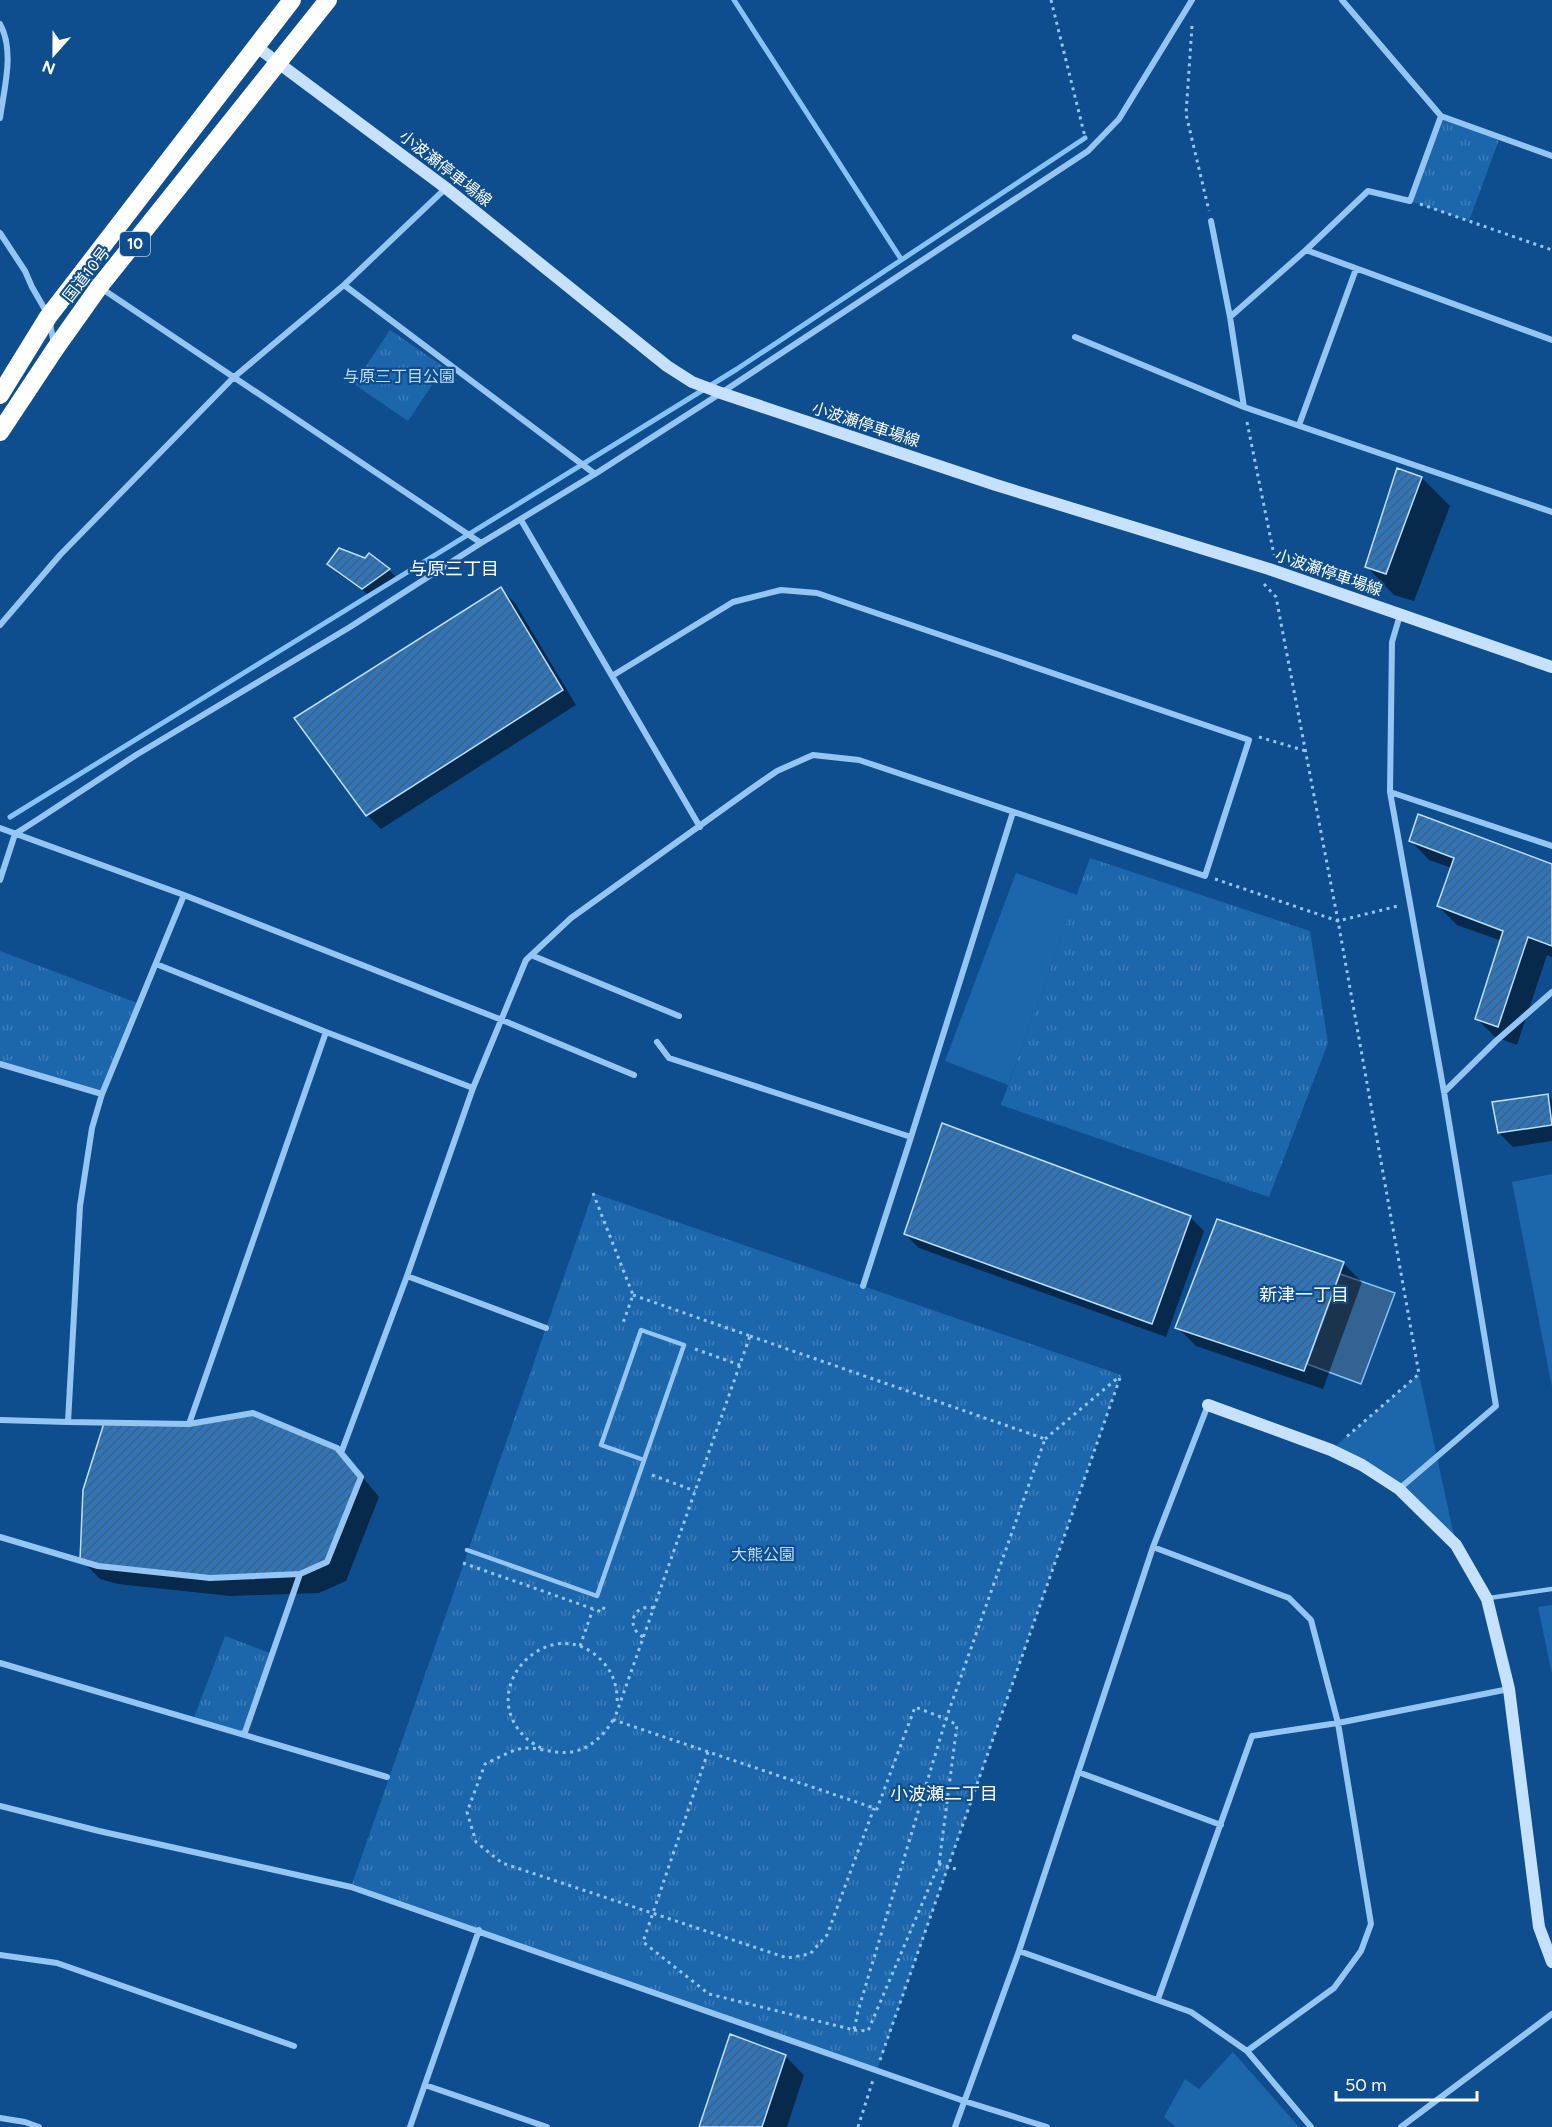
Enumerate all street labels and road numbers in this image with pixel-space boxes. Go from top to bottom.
street label: 小波瀬停車場線 [396,126,496,210]
road number: 10 [120,232,150,256]
street label: 国道10号 [59,243,114,306]
street label: 小波瀬停車場線 [810,398,922,451]
street label: 小波瀬停車場線 [1273,545,1385,600]

